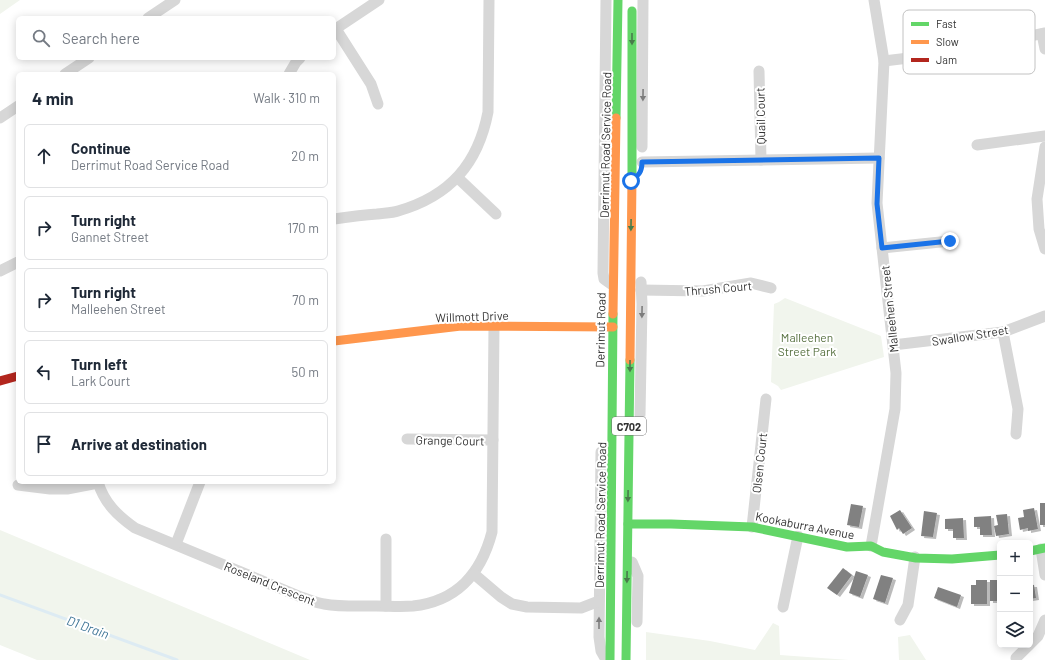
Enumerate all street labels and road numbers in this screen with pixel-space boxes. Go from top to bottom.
street label: Derrimut Road Service Road [597,72,613,218]
street label: Quail Court [753,87,767,145]
street label: Malleehen Street [877,265,901,353]
street label: Thrush Court [684,278,752,298]
street label: Derrimut Road [592,292,608,368]
street label: Willmott Drive [435,308,509,324]
street label: Swallow Street [931,322,1009,348]
road number: C702 [612,417,646,435]
street label: Grange Court [416,432,484,448]
street label: Olsen Court [749,432,769,494]
street label: Derrimut Road Service Road [592,442,608,588]
street label: Kookaburra Avenue [754,509,856,541]
street label: Roseland Crescent [222,558,318,608]

